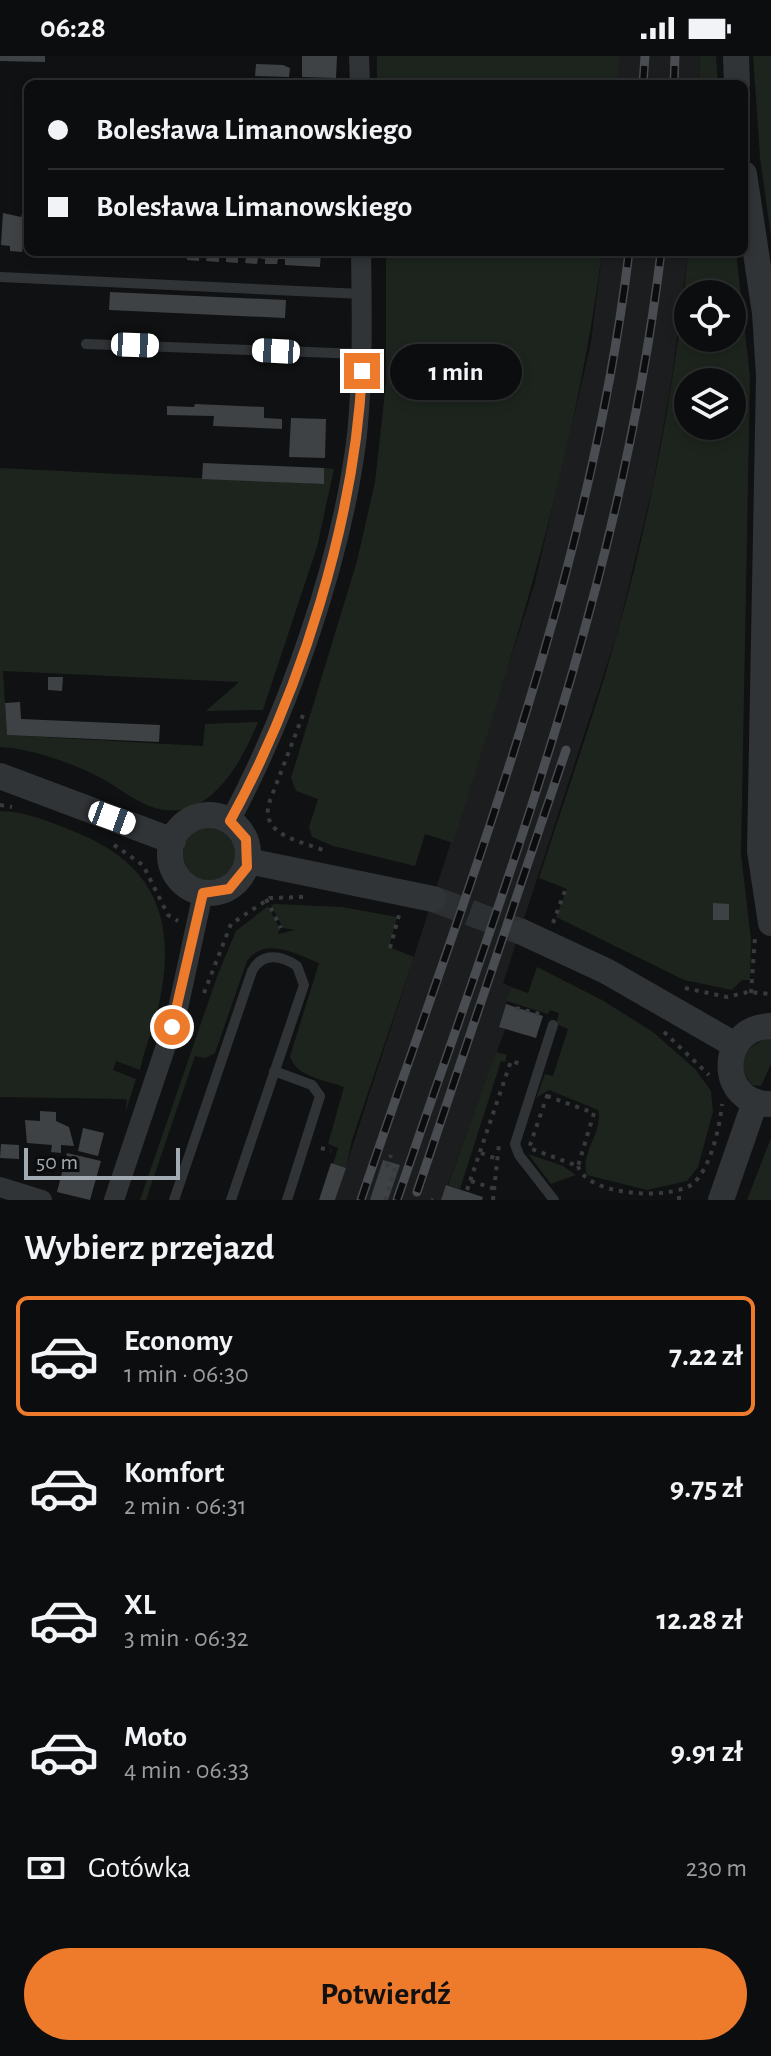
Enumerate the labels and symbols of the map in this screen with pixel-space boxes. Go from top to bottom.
car [111,332,159,358]
car [251,338,301,364]
callout: 1 min [390,343,522,399]
route end [344,353,380,389]
car [85,799,139,837]
route start [154,1009,190,1045]
scale bar [24,1144,180,1180]

